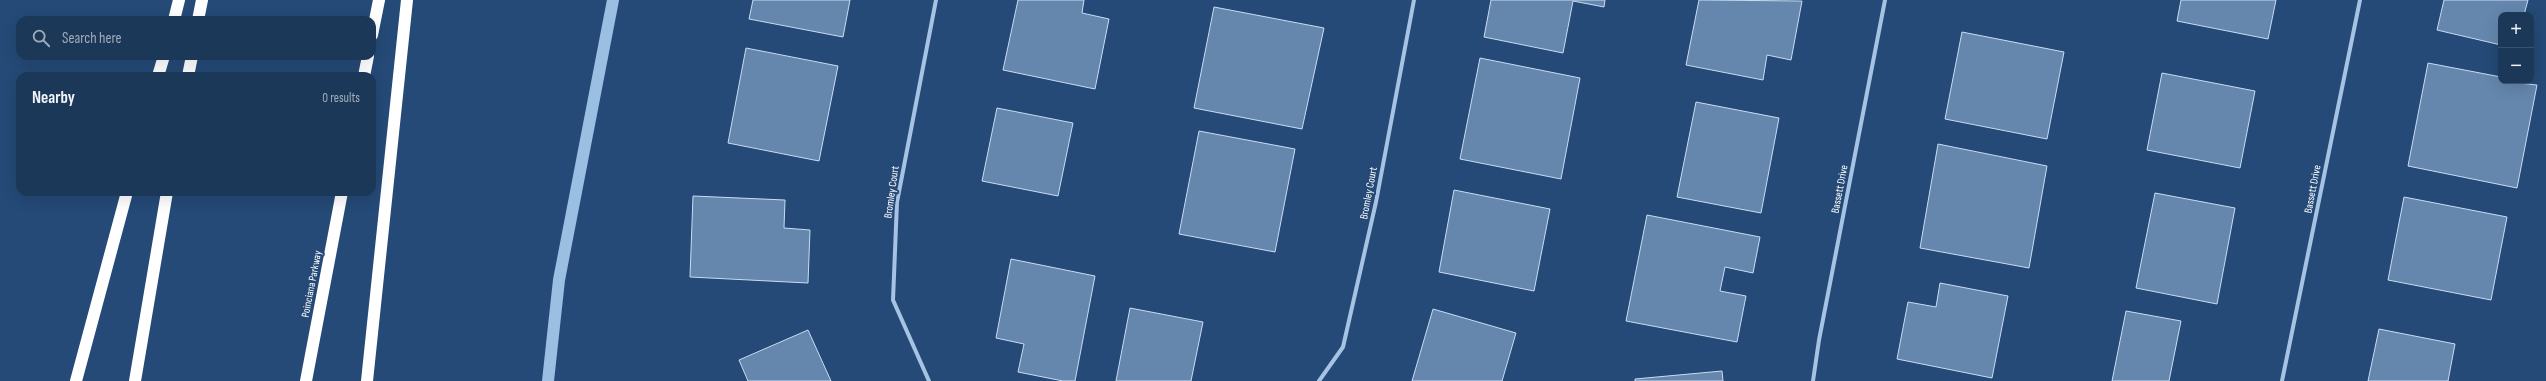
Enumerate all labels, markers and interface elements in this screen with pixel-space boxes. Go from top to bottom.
map controls [2498,12,2534,84]
button: + [2498,12,2534,48]
search box [16,16,376,60]
icon: search [30,27,52,49]
text: Search here [62,29,122,48]
button: − [2498,48,2534,84]
text: Nearby [32,88,75,108]
text: 0 results [322,90,360,106]
street label: Bromley Court [881,164,902,219]
street label: Bassett Drive [1828,164,1851,214]
street label: Bassett Drive [2301,164,2324,214]
street label: Bromley Court [1357,165,1380,220]
street label: Poinciana Parkway [299,249,324,319]

